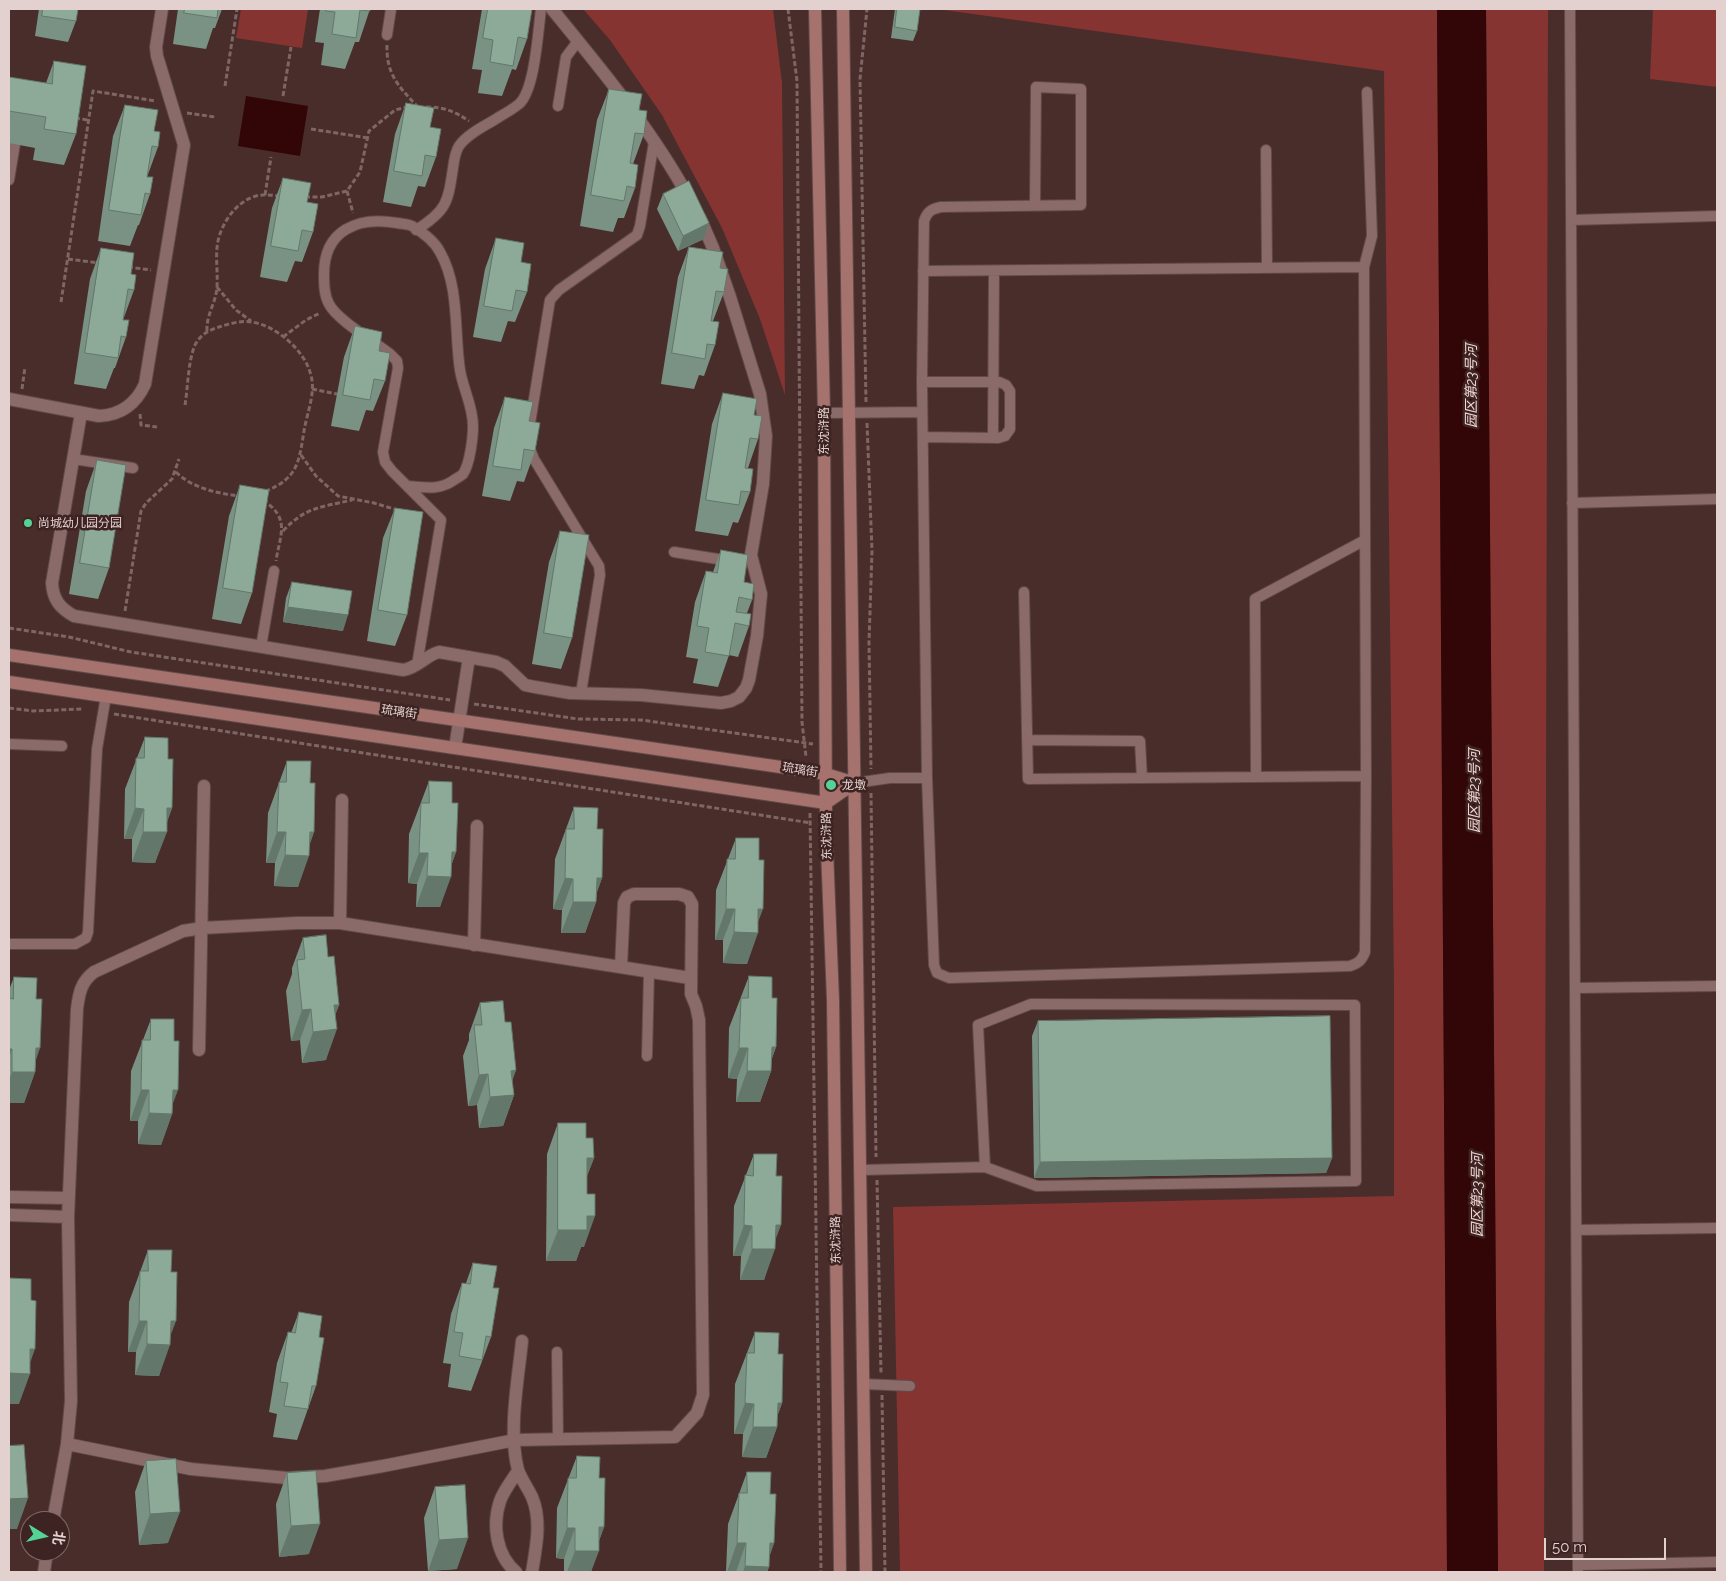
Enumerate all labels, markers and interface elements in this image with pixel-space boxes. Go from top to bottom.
water label: 园区第23号河 [1464,344,1480,428]
street label: 东沈浒路 [817,407,831,455]
place label: 尚城幼儿园分园 [38,516,122,530]
marker: 尚城幼儿园分园 [22,517,34,529]
street label: 琉璃街 [380,702,418,722]
water label: 园区第23号河 [1467,749,1483,833]
street label: 琉璃街 [781,760,819,780]
marker: 龙墩 [824,778,838,792]
place label: 龙墩 [842,778,866,792]
street label: 东沈浒路 [819,812,835,860]
water label: 园区第23号河 [1470,1153,1486,1237]
street label: 东沈浒路 [828,1216,844,1264]
north arrow [20,1511,70,1561]
scale bar [1546,1528,1668,1560]
text: 北 [50,1530,68,1546]
text: 50 m [1552,1538,1587,1556]

